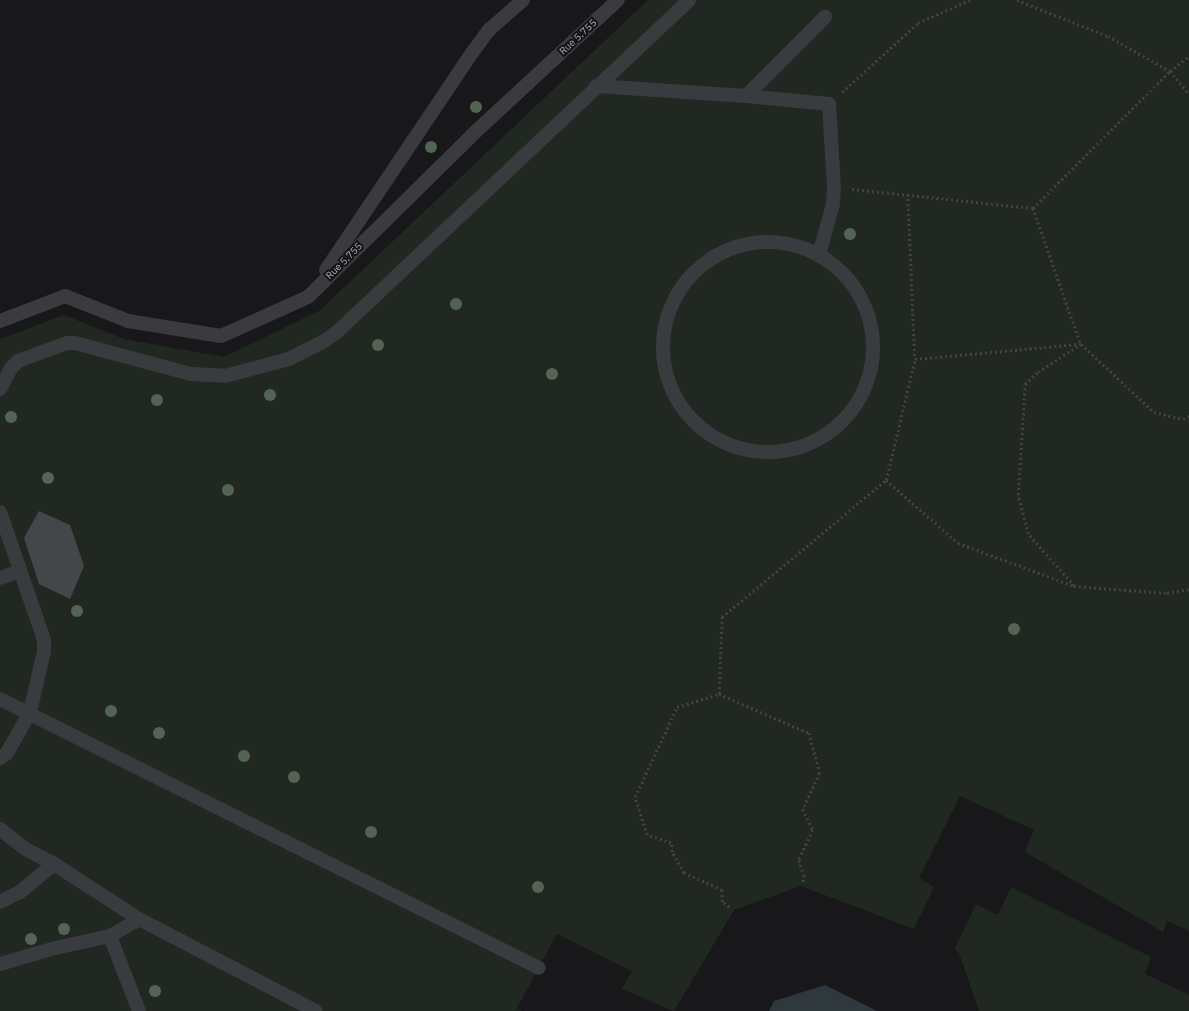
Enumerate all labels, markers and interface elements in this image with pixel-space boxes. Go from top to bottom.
street label: Rue 5.755 [557,17,599,57]
street label: Rue 5.755 [323,240,365,282]

